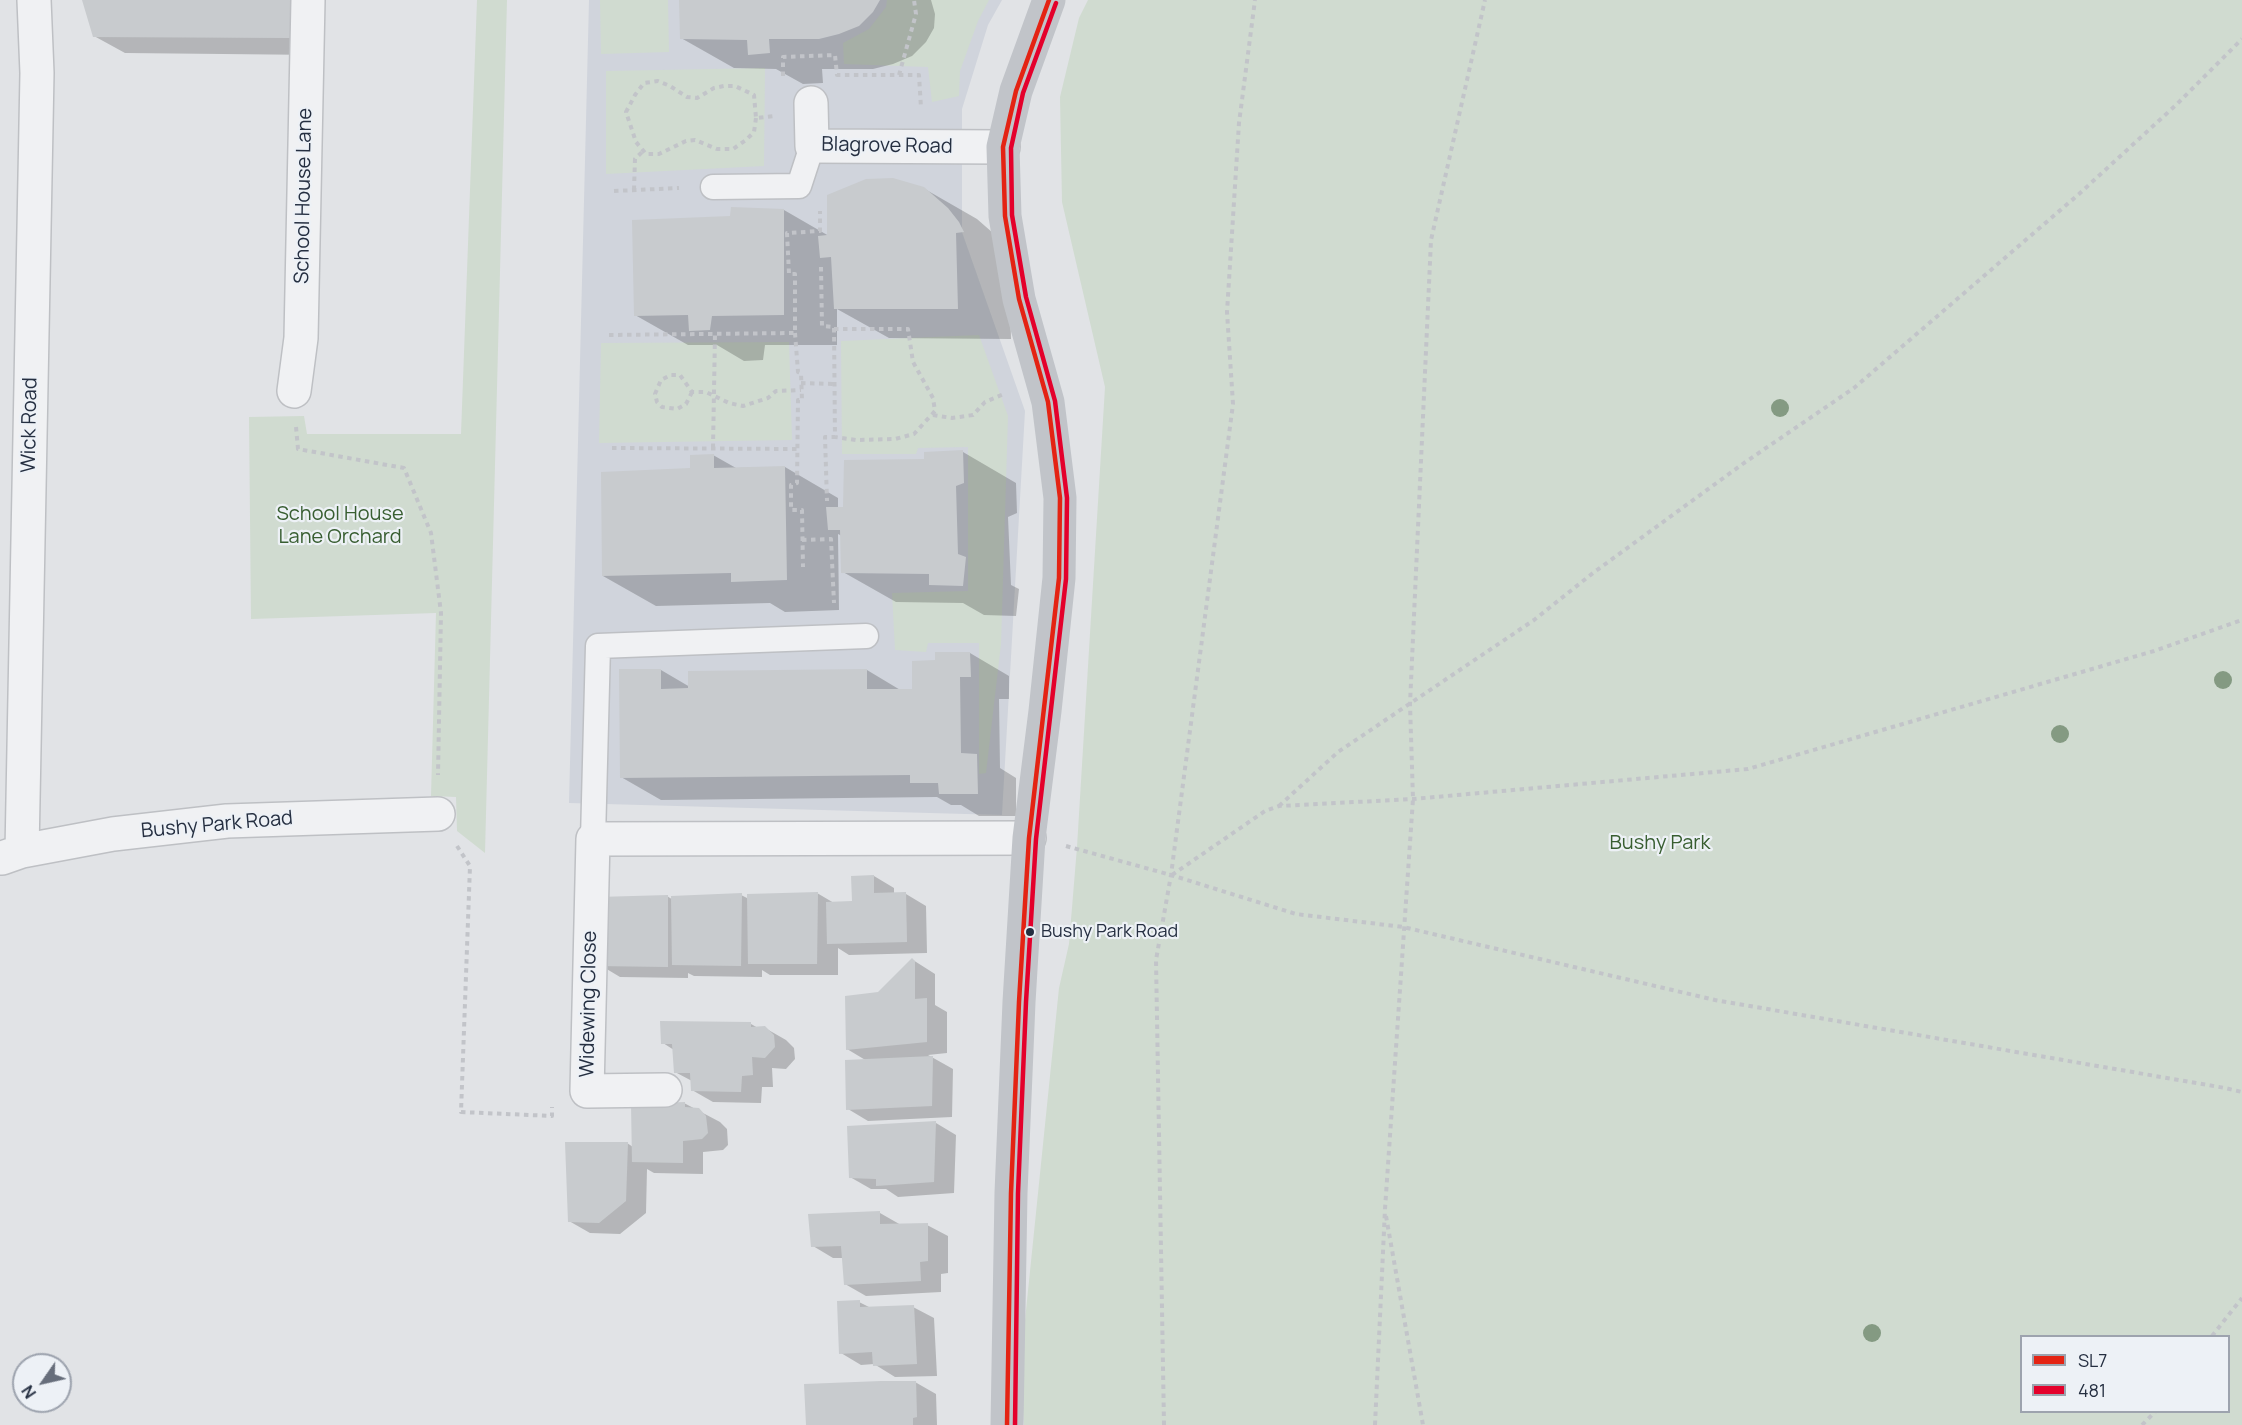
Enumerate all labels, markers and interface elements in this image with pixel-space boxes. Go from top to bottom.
street label: School House Lane [290,108,318,284]
street label: Blagrove Road [821,133,953,159]
street label: Wick Road [17,377,43,473]
park label: School House Lane Orchard [276,502,404,549]
street label: Bushy Park Road [140,806,294,844]
park label: Bushy Park [1610,831,1710,855]
place label: Bushy Park Road [1041,921,1178,943]
marker: Bushy Park Road [1024,926,1036,938]
street label: Widewing Close [576,930,602,1078]
legend [2020,1335,2230,1413]
text: SL7 [2078,1348,2107,1372]
north arrow [12,1353,72,1413]
text: 481 [2078,1378,2106,1402]
text: N [16,1381,41,1403]

